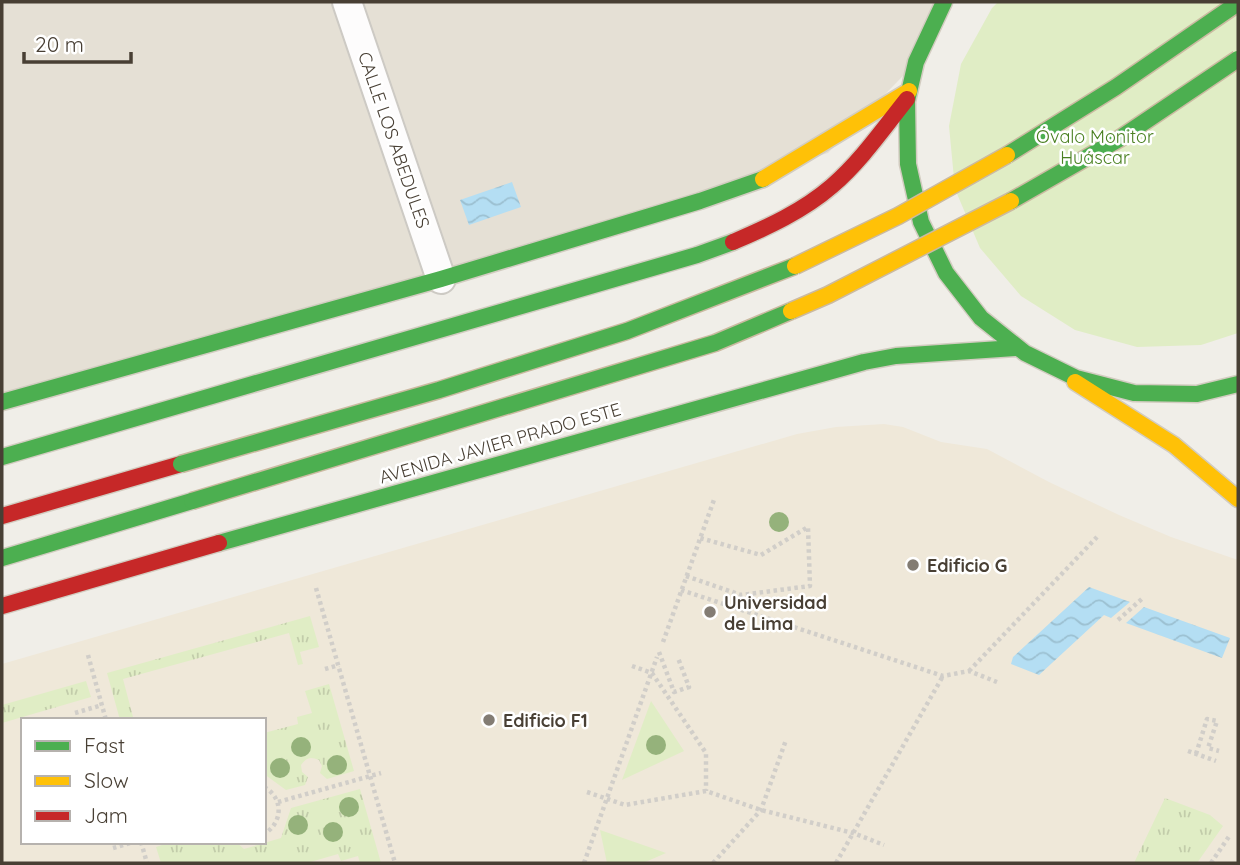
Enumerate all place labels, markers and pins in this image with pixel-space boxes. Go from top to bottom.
place label: Edificio G [927,554,1007,577]
marker: Edificio G [905,557,921,573]
place label: Universidad de Lima [724,591,827,635]
marker: Universidad de Lima [702,604,718,620]
place label: Edificio F1 [503,709,588,732]
marker: Edificio F1 [481,712,497,728]

